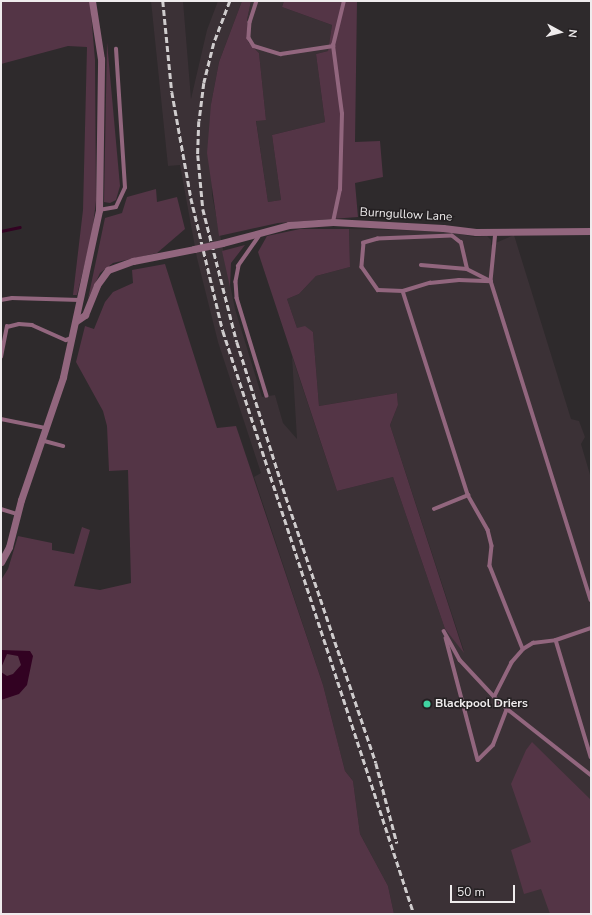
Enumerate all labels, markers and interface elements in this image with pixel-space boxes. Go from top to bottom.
north arrow [540,12,580,52]
text: N [564,29,580,39]
street label: Burngullow Lane [359,205,453,225]
place label: Blackpool Driers [435,697,528,711]
marker: Blackpool Driers [422,699,432,709]
scale bar [452,877,517,903]
text: 50 m [457,884,485,900]

